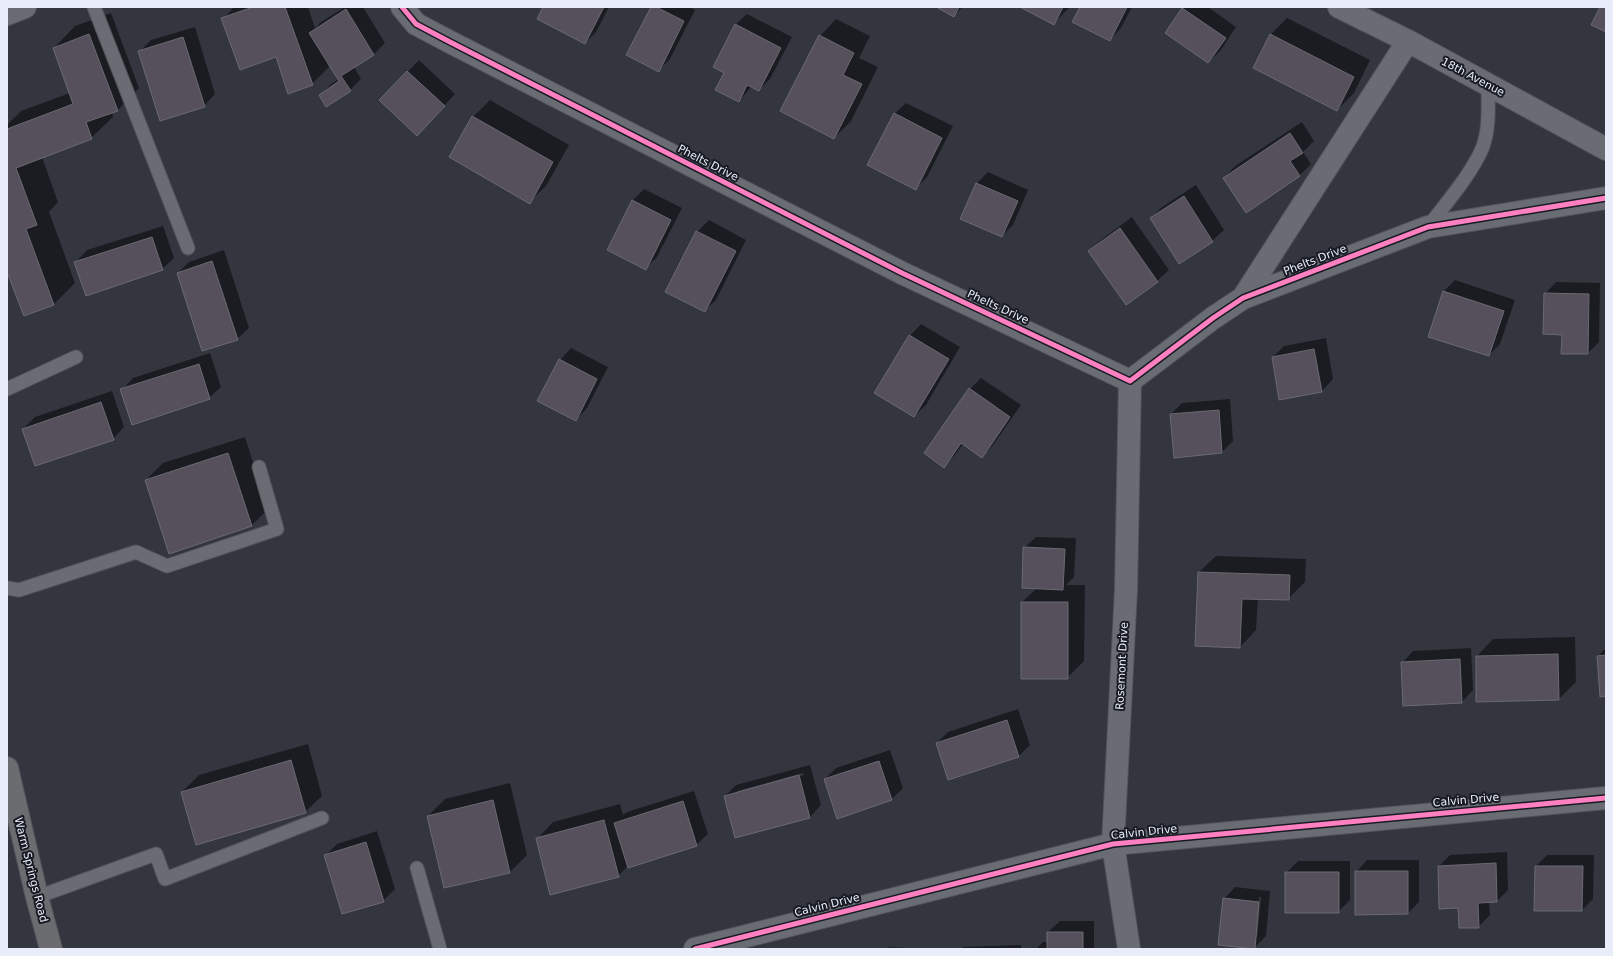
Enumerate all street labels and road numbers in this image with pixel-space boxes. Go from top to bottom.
street label: 18th Avenue [1439,55,1507,99]
street label: Phelts Drive [676,142,741,184]
street label: Phelts Drive [1282,242,1348,278]
street label: Phelts Drive [965,287,1031,327]
street label: Rosemont Drive [1113,622,1131,710]
street label: Calvin Drive [1432,791,1500,809]
street label: Warm Springs Road [12,816,50,924]
street label: Calvin Drive [1110,822,1178,842]
street label: Calvin Drive [793,891,861,919]

